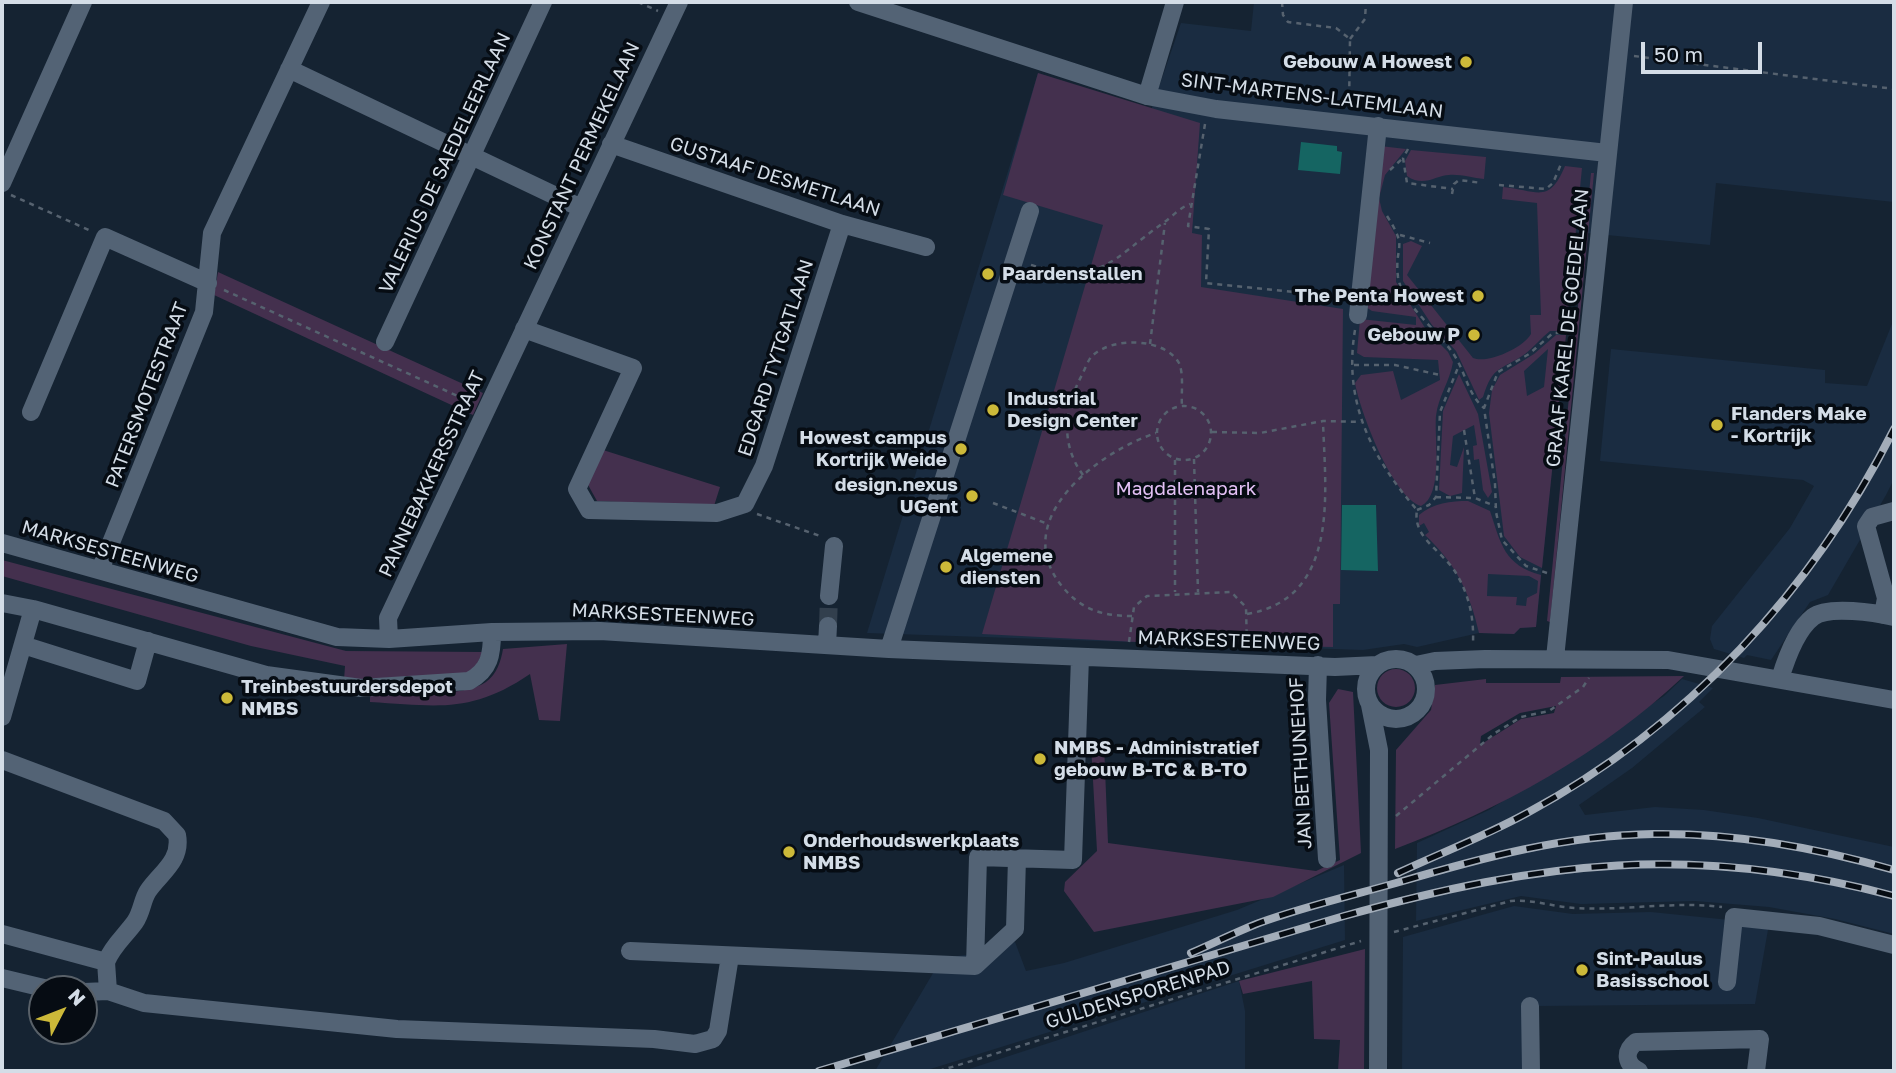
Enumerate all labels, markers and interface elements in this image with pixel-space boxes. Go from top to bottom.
scale bar [1644,28,1765,72]
street label: VALERIUS DE SAEDELEERLAAN [374,29,516,297]
street label: KONSTANT PERMEKELAAN [519,39,645,273]
text: 50 m [1654,41,1703,67]
place label: Gebouw A Howest [1283,51,1452,73]
marker: Gebouw A Howest [1458,54,1474,70]
street label: SINT-MARTENS-LATEMLAAN [1180,69,1444,123]
street label: GUSTAAF DESMETLAAN [667,132,883,222]
street label: GRAAF KAREL DE GOEDELAAN [1542,188,1594,468]
street label: EDGARD TYTGATLAAN [733,257,819,459]
place label: Paardenstallen [1002,263,1143,285]
marker: Paardenstallen [980,266,996,282]
place label: The Penta Howest [1295,285,1464,307]
marker: The Penta Howest [1470,288,1486,304]
street label: PATERSMOTESTRAAT [101,299,193,491]
place label: Gebouw P [1367,324,1460,346]
marker: Gebouw P [1466,327,1482,343]
street label: PANNEBAKKERSSTRAAT [374,367,490,581]
place label: Industrial Design Center [1007,388,1138,432]
marker: Industrial Design Center [985,402,1001,418]
place label: Flanders Make - Kortrijk [1731,403,1867,447]
marker: Flanders Make - Kortrijk [1709,417,1725,433]
place label: Howest campus Kortrijk Weide [799,427,947,471]
marker: Howest campus Kortrijk Weide [953,441,969,457]
place label: design.nexus UGent [835,474,958,518]
park label: Magdalenapark [1115,478,1257,500]
marker: design.nexus UGent [964,488,980,504]
street label: MARKSESTEENWEG [19,516,201,588]
place label: Algemene diensten [960,545,1053,589]
marker: Algemene diensten [938,559,954,575]
street label: MARKSESTEENWEG [571,599,755,631]
street label: MARKSESTEENWEG [1137,626,1321,656]
place label: Treinbestuurdersdepot NMBS [241,676,453,720]
street label: JAN BETHUNEHOF [1285,676,1317,850]
marker: Treinbestuurdersdepot NMBS [219,690,235,706]
place label: NMBS - Administratief gebouw B-TC & B-TO [1054,737,1259,781]
marker: NMBS - Administratief gebouw B-TC & B-TO [1032,751,1048,767]
place label: Onderhoudswerkplaats NMBS [803,830,1020,874]
marker: Onderhoudswerkplaats NMBS [781,844,797,860]
place label: Sint-Paulus Basisschool [1596,948,1709,992]
street label: GULDENSPORENPAD [1043,956,1233,1034]
marker: Sint-Paulus Basisschool [1574,962,1590,978]
north arrow [28,975,98,1045]
text: N [64,984,91,1010]

